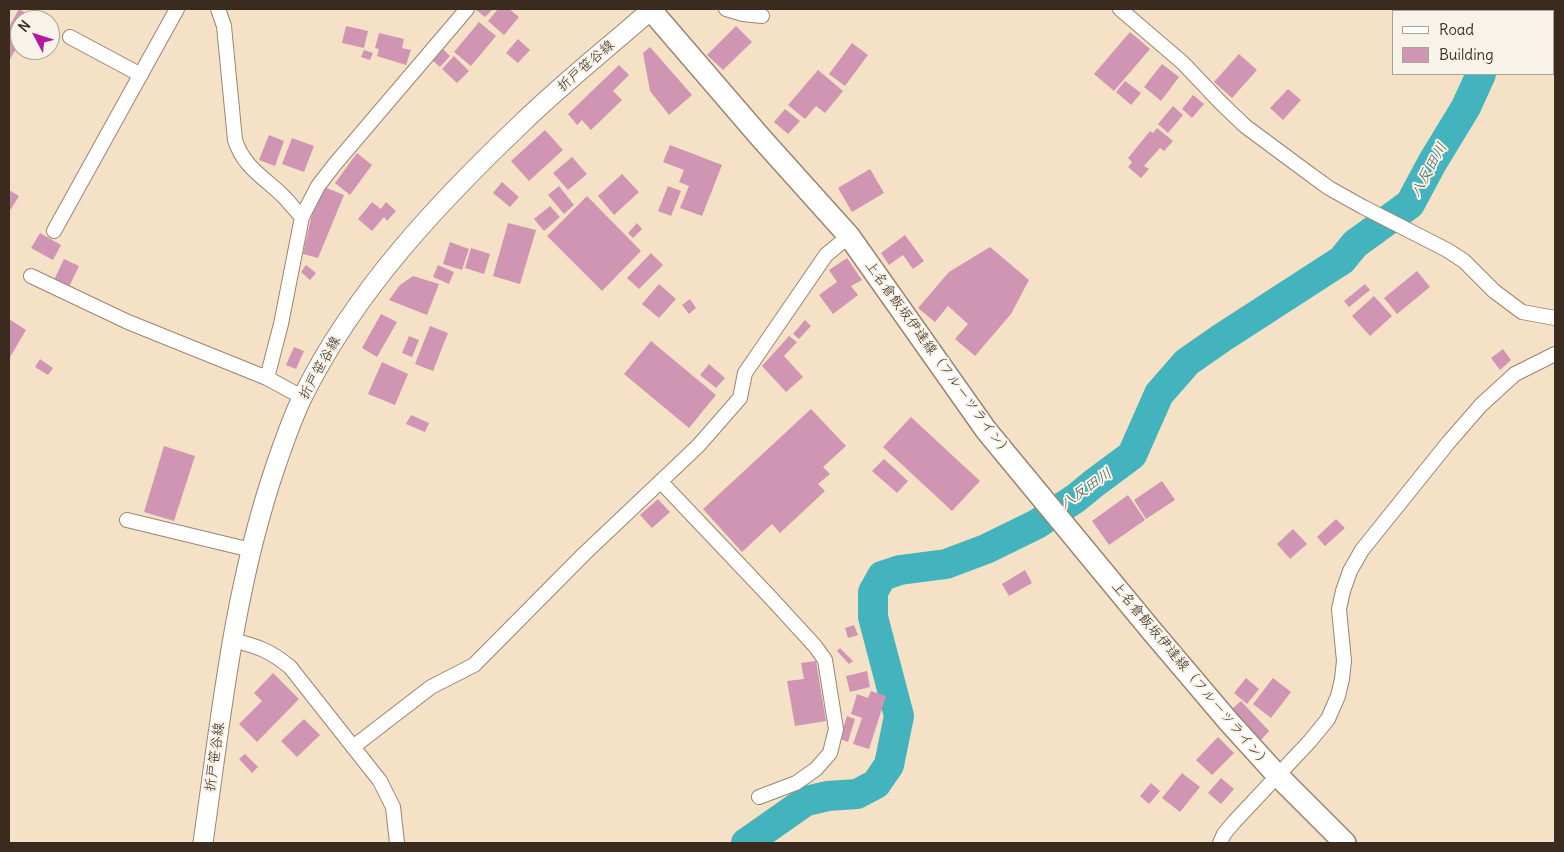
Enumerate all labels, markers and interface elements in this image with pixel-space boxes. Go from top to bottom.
north arrow [10,10,60,60]
legend [1392,10,1554,75]
text: N [14,17,34,35]
text: Road [1439,20,1474,39]
street label: 折戸笹谷線 [554,37,618,95]
text: Building [1439,45,1494,64]
water label: 八反田川 [1407,139,1451,201]
street label: 上名倉飯坂伊達線（フルーツライン） [861,258,1015,460]
street label: 折戸笹谷線 [296,333,344,403]
water label: 八反田川 [1056,464,1116,514]
street label: 上名倉飯坂伊達線（フルーツライン） [1108,578,1274,772]
street label: 折戸笹谷線 [202,721,228,793]

